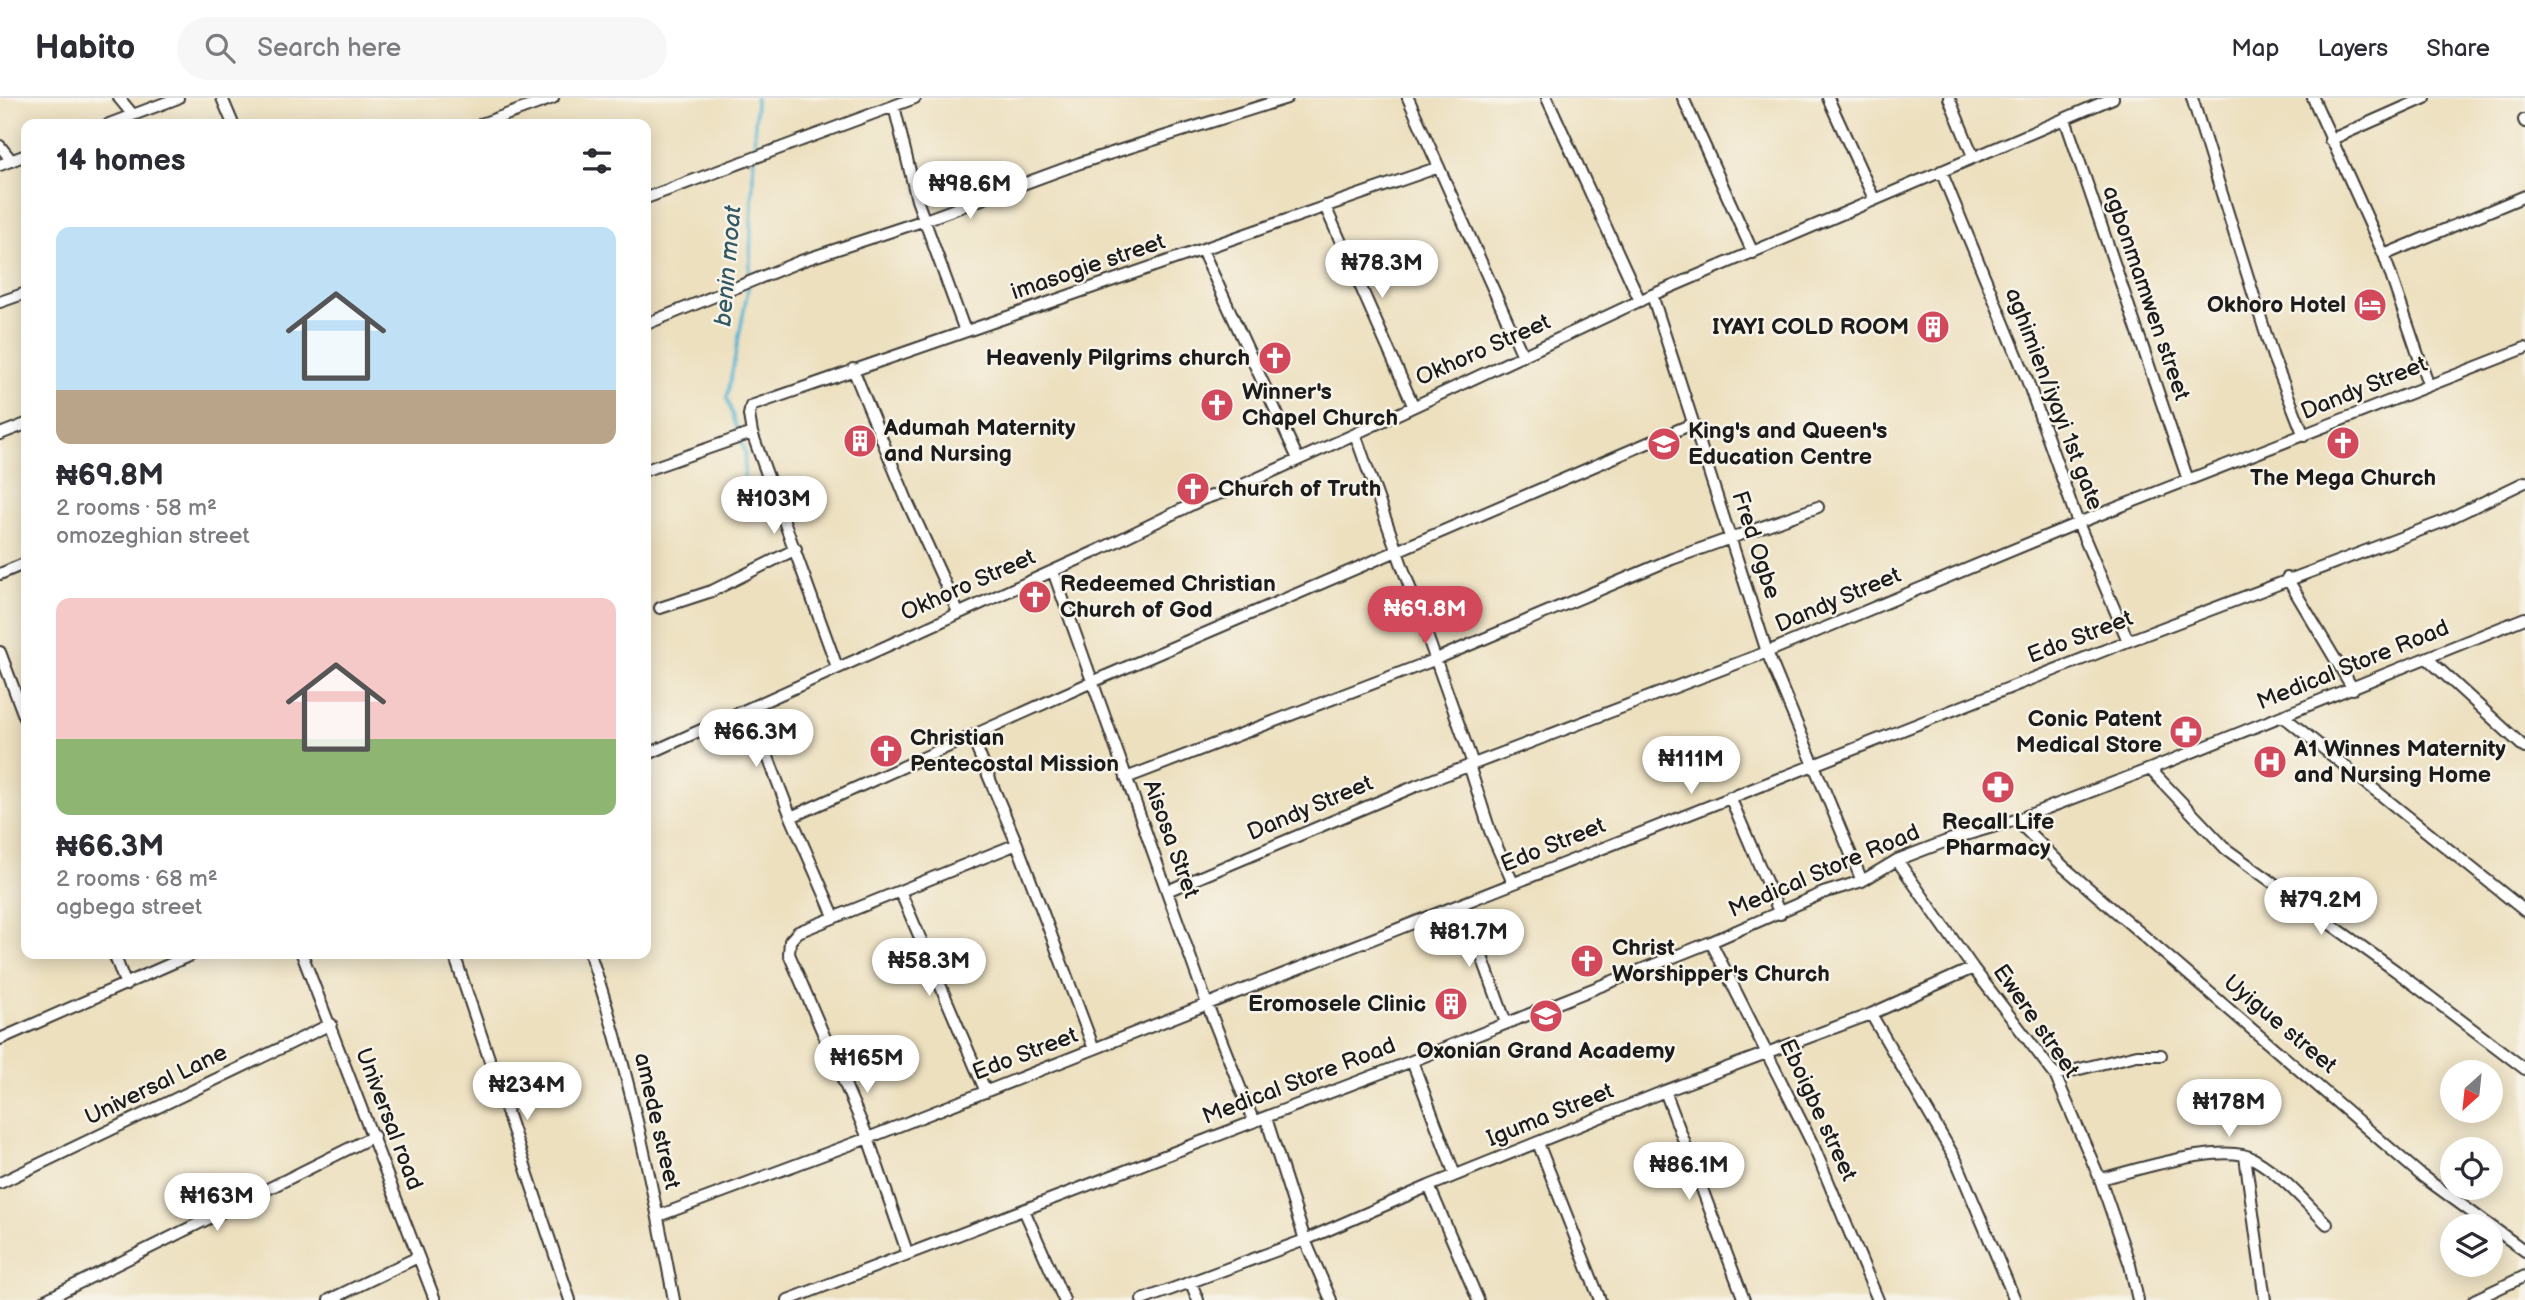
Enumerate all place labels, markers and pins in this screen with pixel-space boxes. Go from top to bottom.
pin: ₦98.6M [913,162,1027,221]
pin: ₦78.3M [1325,240,1439,300]
hotel icon: Okhoro Hotel [2351,286,2389,324]
place label: Okhoro Hotel [2207,291,2346,319]
building icon: IYAYI COLD ROOM [1914,308,1952,346]
place label: IYAYI COLD ROOM [1712,313,1909,341]
church icon: Heavenly Pilgrims church [1256,339,1294,377]
place label: Heavenly Pilgrims church [986,344,1250,372]
place label: Winner's Chapel Church [1242,378,1398,432]
church icon: Winner's Chapel Church [1198,386,1236,424]
place label: Adumah Maternity and Nursing [883,414,1076,468]
place label: King's and Queen's Education Centre [1688,417,1887,471]
building icon: Adumah Maternity and Nursing [841,422,879,460]
church icon: The Mega Church [2324,424,2362,462]
school or university icon: King's and Queen's Education Centre [1645,425,1683,463]
place label: The Mega Church [2250,464,2436,492]
church icon: Church of Truth [1174,470,1212,508]
place label: Church of Truth [1218,475,1381,503]
pin: ₦103M [725,476,823,536]
place label: Redeemed Christian Church of God [1060,570,1276,624]
church icon: Redeemed Christian Church of God [1016,578,1054,616]
pin: ₦69.8M [1368,587,1482,646]
place label: Conic Patent Medical Store [2016,705,2162,759]
pin: ₦66.3M [699,710,813,769]
pharmacy icon: Conic Patent Medical Store [2167,713,2205,751]
place label: Christian Pentecostal Mission [910,724,1119,778]
church icon: Christian Pentecostal Mission [867,732,905,770]
place label: A1 Winnes Maternity and Nursing Home [2293,735,2506,789]
pin: ₦111M [1642,736,1740,796]
hospital icon: A1 Winnes Maternity and Nursing Home [2251,743,2289,781]
pharmacy icon: Recall Life Pharmacy [1979,768,2017,806]
place label: Recall Life Pharmacy [1942,808,2054,862]
pin: ₦79.2M [2264,878,2378,937]
pin: ₦81.7M [1412,910,1526,969]
place label: Christ Worshipper's Church [1612,934,1830,988]
pin: ₦58.3M [872,939,986,998]
church icon: Christ Worshipper's Church [1568,942,1606,980]
building icon: Eromosele Clinic [1432,985,1470,1023]
place label: Eromosele Clinic [1248,990,1426,1018]
school or university icon: Oxonian Grand Academy [1527,997,1565,1035]
pin: ₦165M [818,1035,916,1095]
place label: Oxonian Grand Academy [1417,1037,1676,1065]
pin: ₦234M [478,1062,576,1122]
pin: ₦178M [2180,1080,2278,1139]
pin: ₦86.1M [1632,1142,1746,1202]
pin: ₦163M [168,1174,266,1233]

